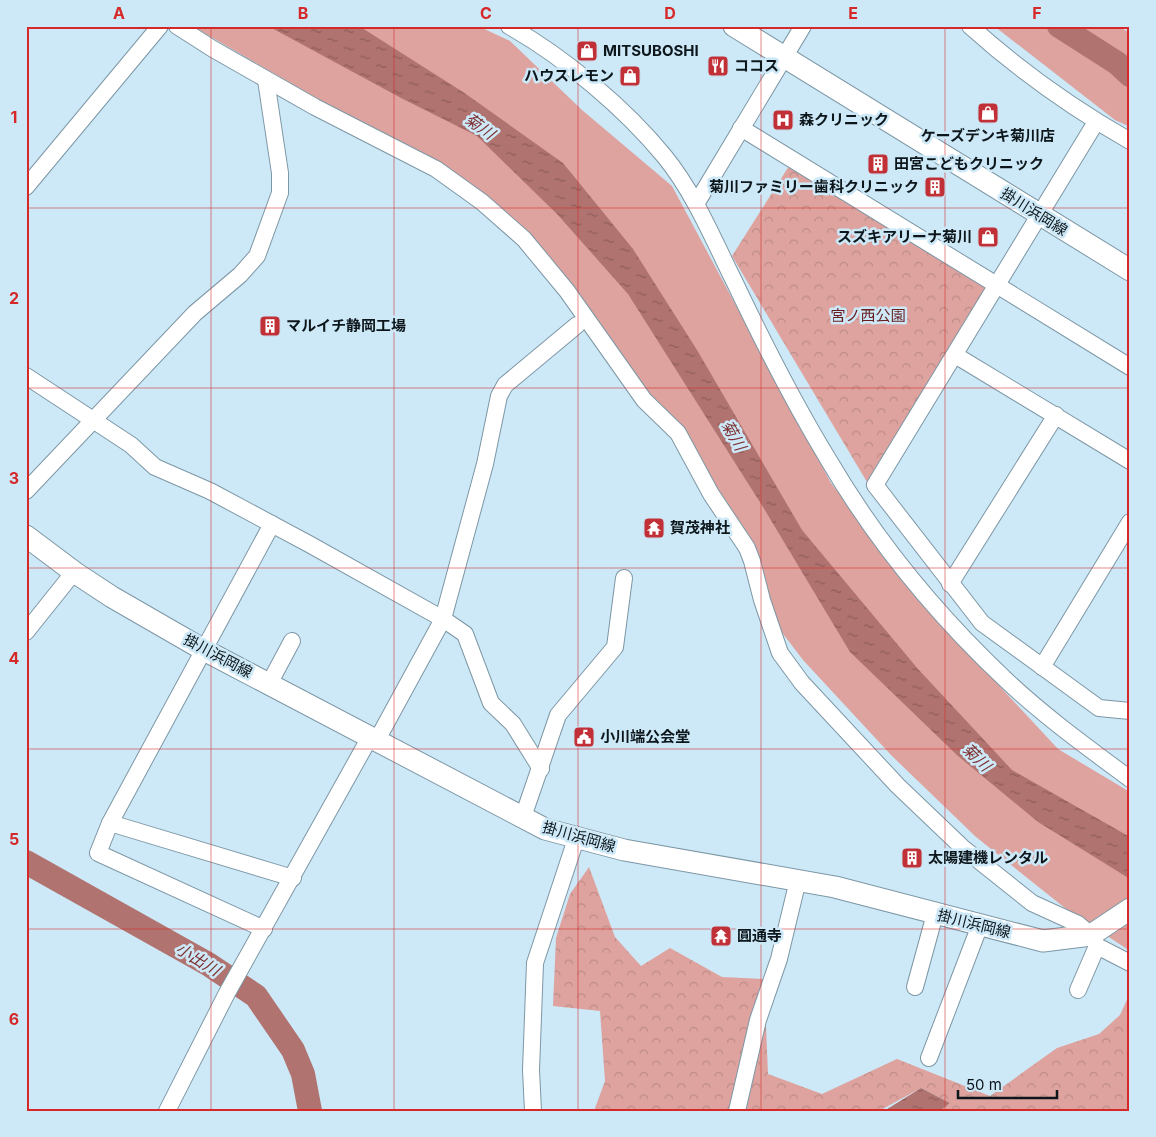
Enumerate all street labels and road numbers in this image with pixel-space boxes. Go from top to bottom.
street label: 掛川浜岡線 [997,184,1071,240]
street label: 掛川浜岡線 [181,630,256,682]
street label: 掛川浜岡線 [540,817,618,856]
street label: 掛川浜岡線 [935,905,1013,942]

